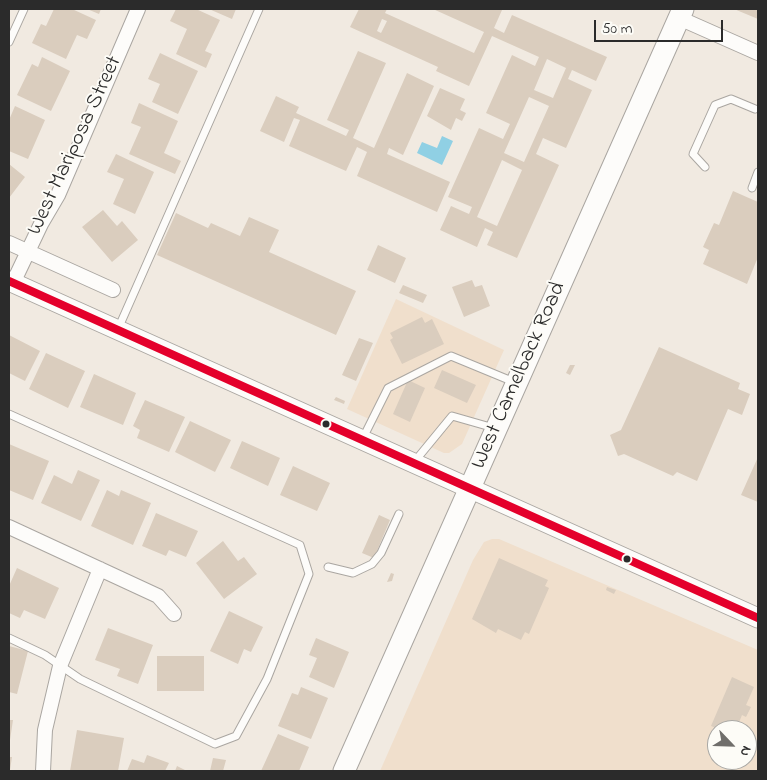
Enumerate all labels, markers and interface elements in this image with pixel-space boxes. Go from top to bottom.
scale bar [597,10,726,42]
text: 50 m [602,18,632,40]
street label: West Mariposa Street [23,52,129,240]
street label: West Camelback Road [467,278,573,474]
unlabelled marker [321,419,331,429]
unlabelled marker [622,554,632,564]
north arrow [707,720,757,770]
text: N [734,742,757,759]

